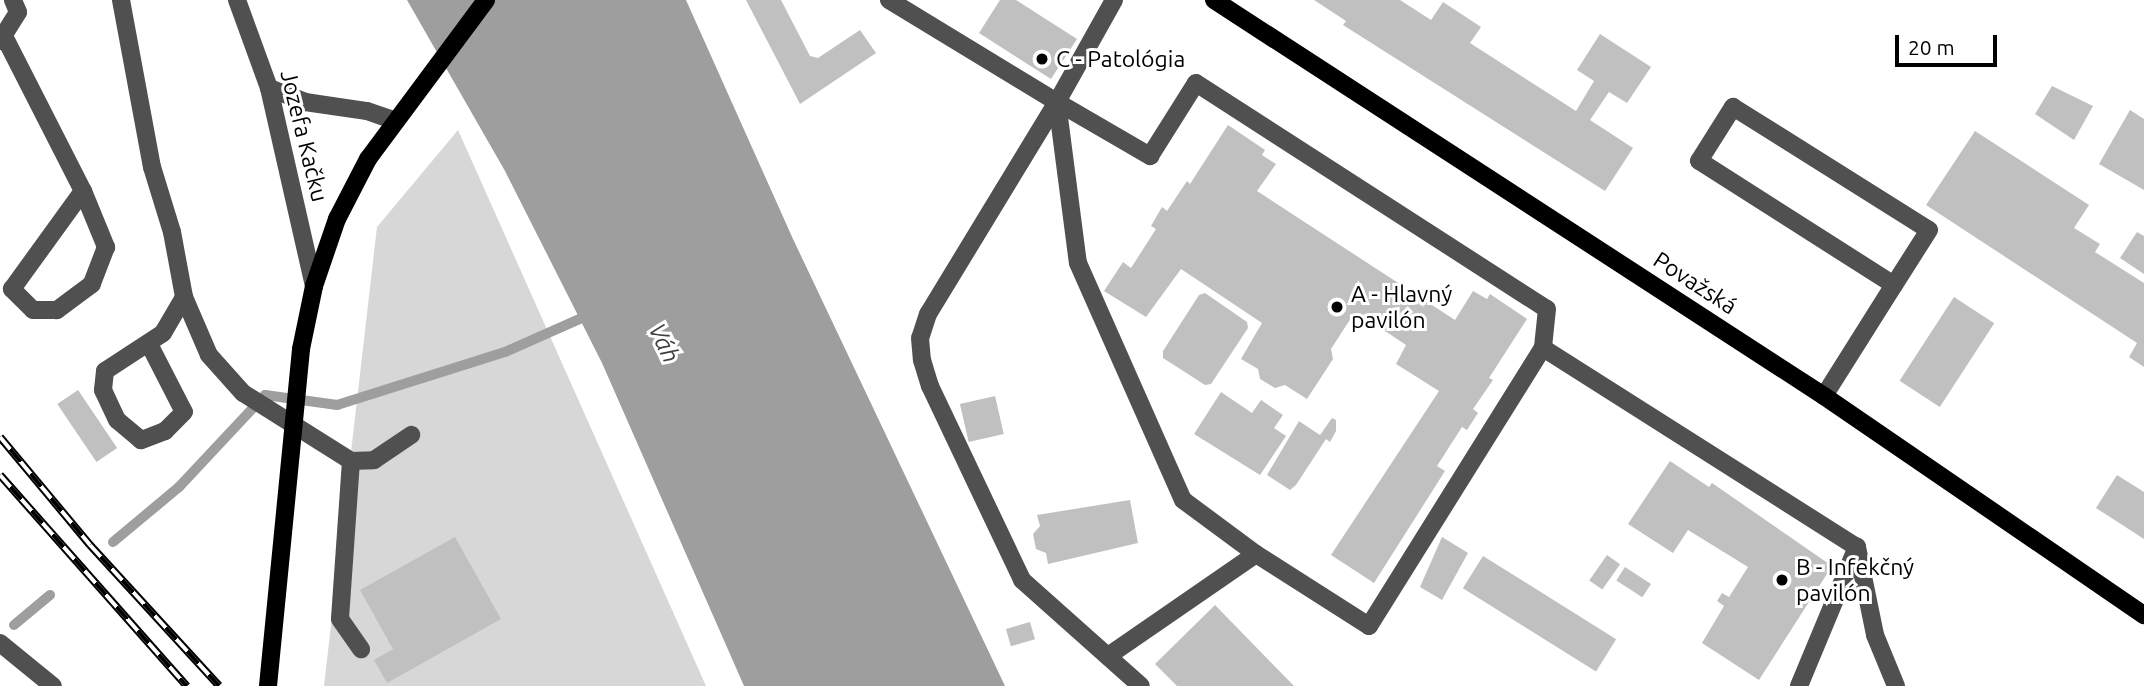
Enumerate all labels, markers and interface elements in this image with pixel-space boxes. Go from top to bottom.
scale bar [1899,21,2000,65]
text: 20 m [1908,35,1955,59]
place label: C - Patológia [1056,45,1185,73]
marker: C - Patológia [1034,51,1050,67]
street label: Jozefa Kačku [274,67,334,205]
street label: Považská [1648,246,1742,320]
place label: A - Hlavný pavilón [1351,280,1452,334]
marker: A - Hlavný pavilón [1329,299,1345,315]
water label: Váh [642,319,686,367]
place label: B - Infekčný pavilón [1796,553,1914,607]
marker: B - Infekčný pavilón [1774,572,1790,588]

